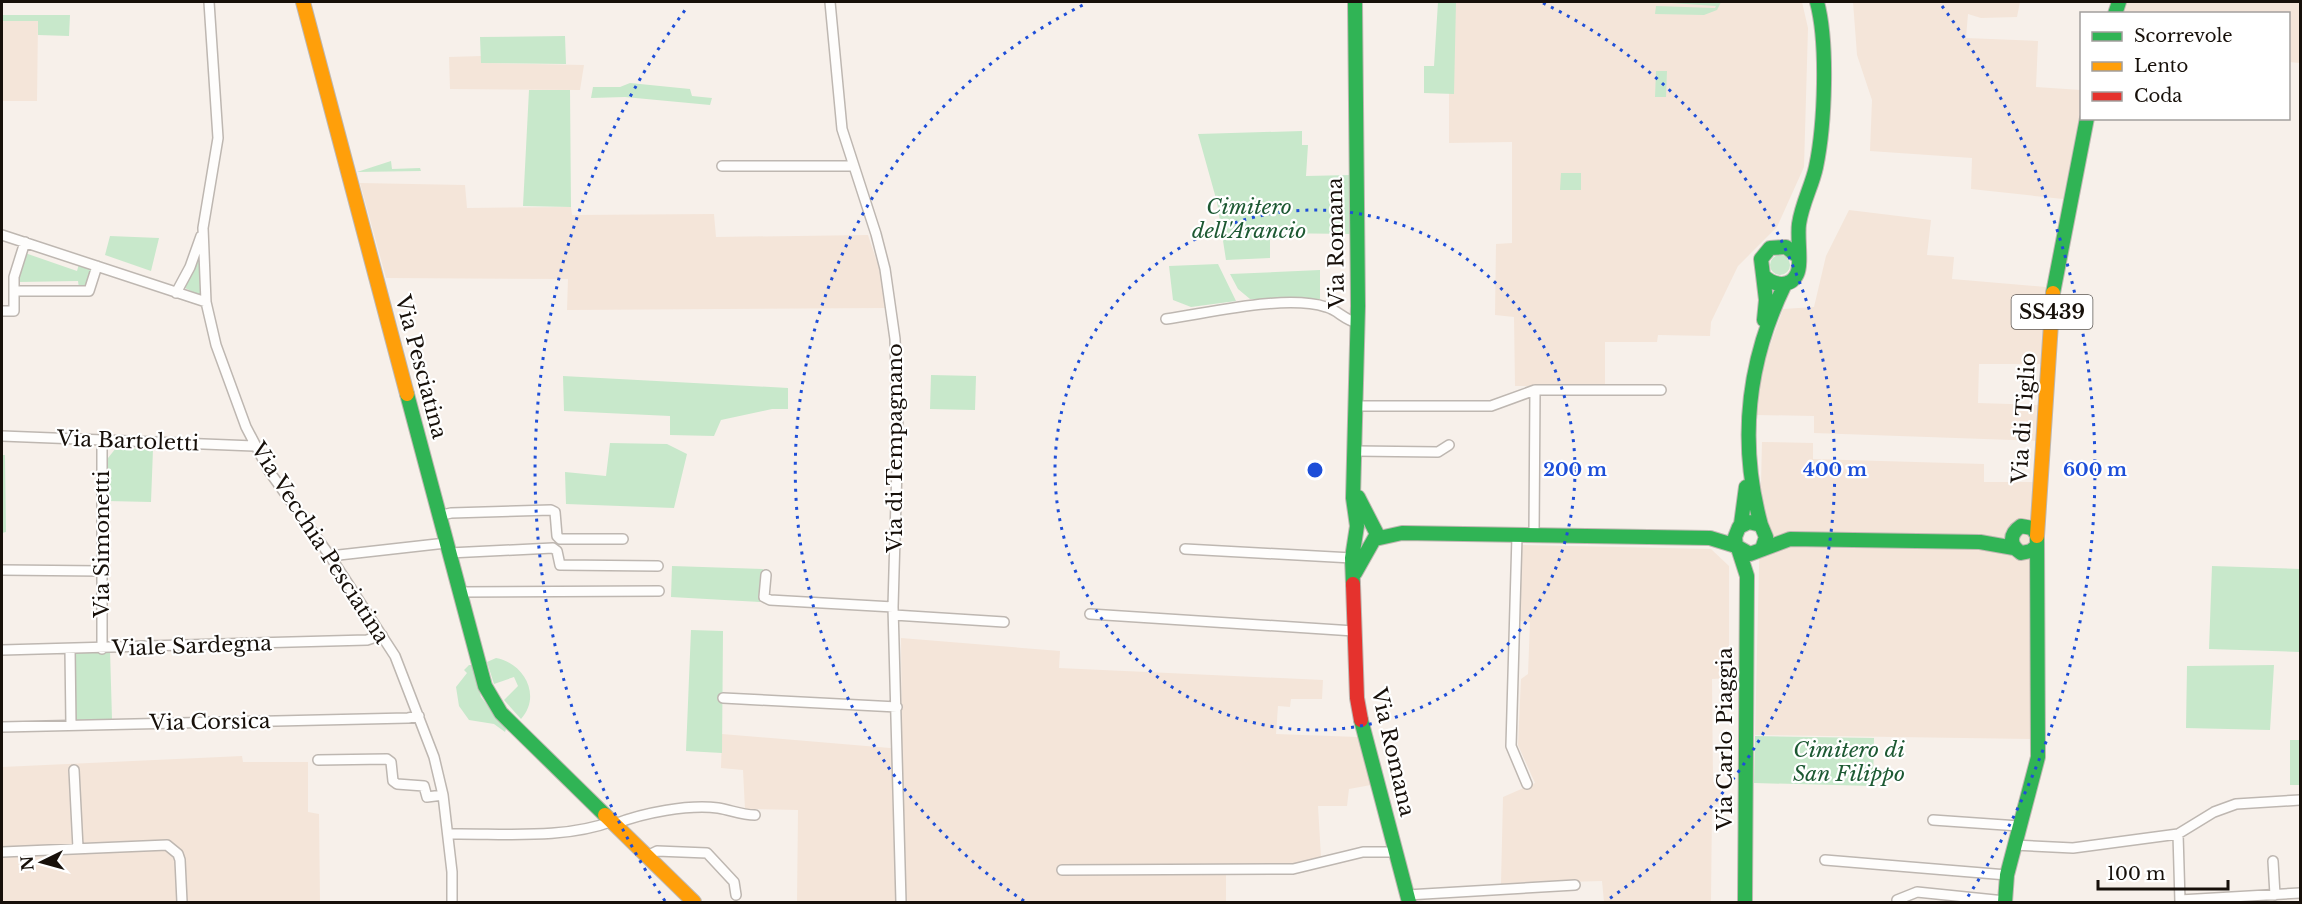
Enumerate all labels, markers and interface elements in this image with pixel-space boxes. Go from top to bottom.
legend [2080,12,2290,120]
text: Scorrevole [2134,25,2233,47]
text: Lento [2134,55,2188,77]
text: Coda [2134,85,2182,107]
street label: Via Romana [1322,177,1350,310]
park label: Cimitero dell'Arancio [1192,194,1306,244]
street label: Via Pesciatina [389,291,453,442]
road number: SS439 [2012,295,2092,329]
street label: Via di Tempagnano [882,343,908,554]
street label: Via di Tiglio [2006,352,2042,485]
street label: Via Bartoletti [55,425,200,456]
street label: Via Vecchia Pesciatina [245,437,395,649]
text: 200 m [1543,459,1607,481]
text: 400 m [1803,459,1867,481]
text: 600 m [2063,459,2127,481]
centre of rings [1305,460,1325,480]
street label: Via Simonetti [89,470,115,619]
street label: Viale Sardegna [111,630,273,662]
street label: Via Carlo Piaggia [1712,647,1738,832]
street label: Via Romana [1365,684,1421,819]
street label: Via Corsica [148,708,271,736]
park label: Cimitero di San Filippo [1793,737,1905,787]
north arrow [12,832,72,892]
scale bar [2098,853,2228,891]
text: N [16,855,38,872]
text: 100 m [2107,863,2165,885]

